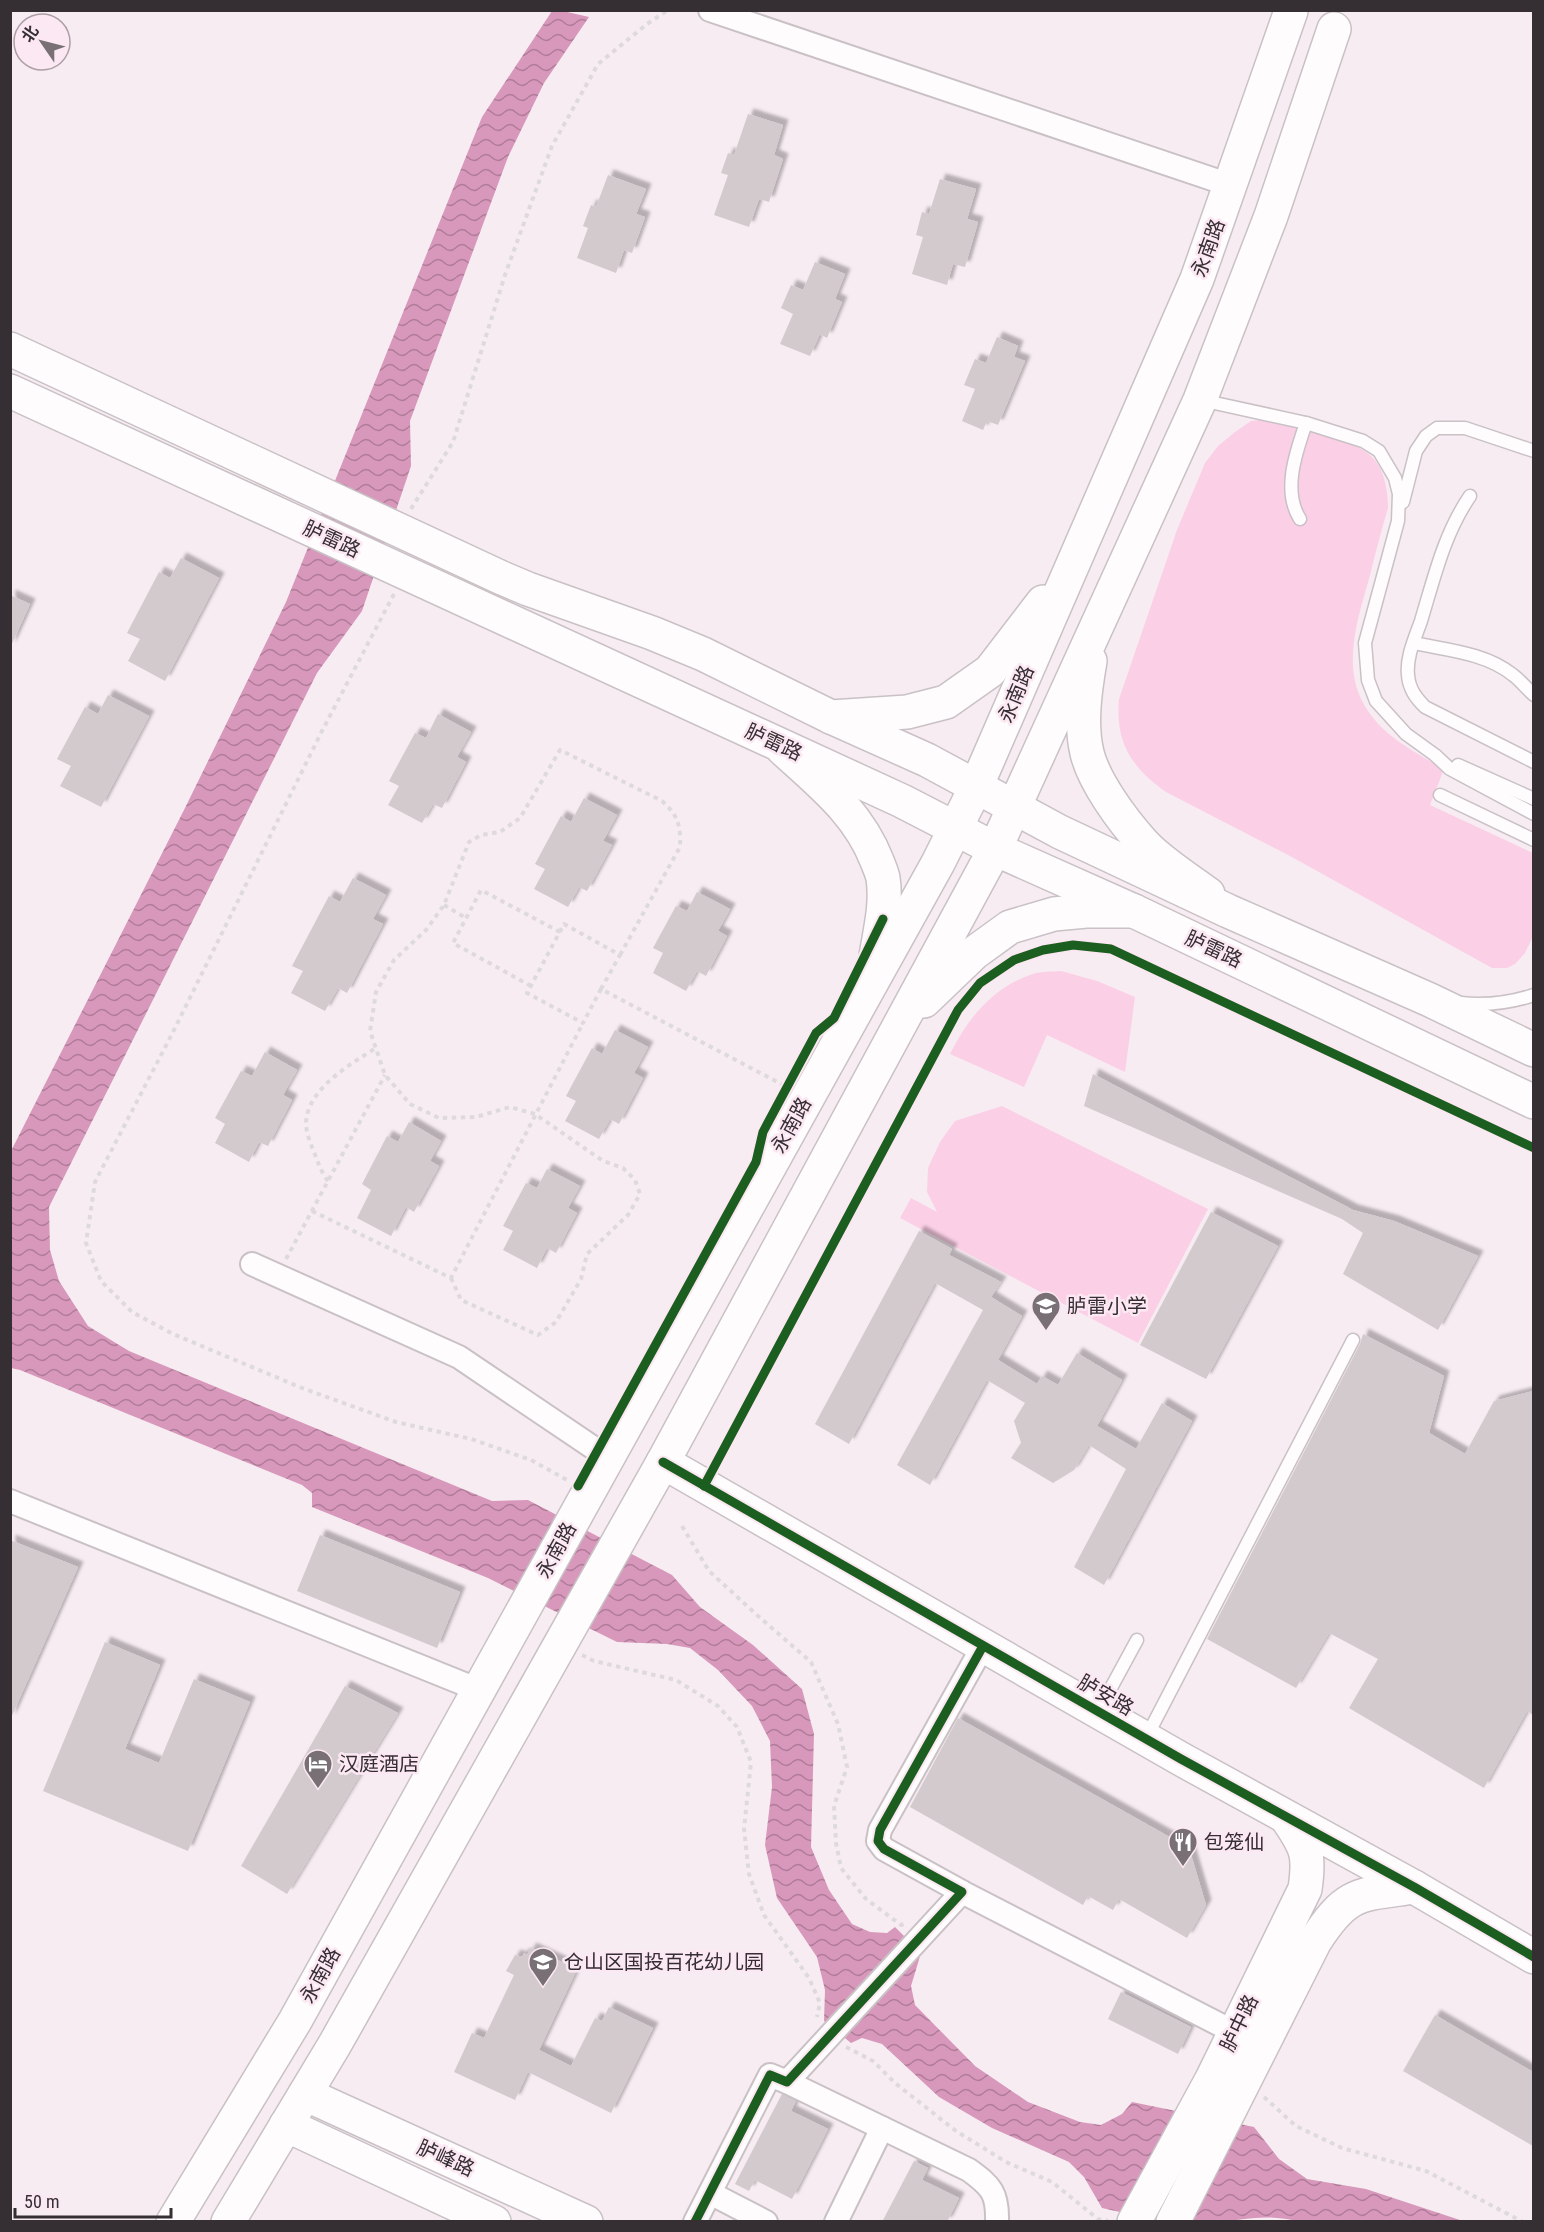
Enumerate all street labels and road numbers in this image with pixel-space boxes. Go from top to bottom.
street label: 永南路 [1186,216,1230,280]
street label: 胪雷路 [300,515,364,563]
street label: 永南路 [993,662,1039,726]
street label: 胪雷路 [742,718,806,766]
street label: 胪雷路 [1182,925,1246,973]
street label: 永南路 [766,1093,816,1157]
street label: 永南路 [531,1518,581,1582]
street label: 胪安路 [1074,1670,1138,1720]
street label: 永南路 [295,1943,345,2007]
street label: 胪中路 [1215,1991,1263,2055]
street label: 胪峰路 [414,2135,478,2181]

